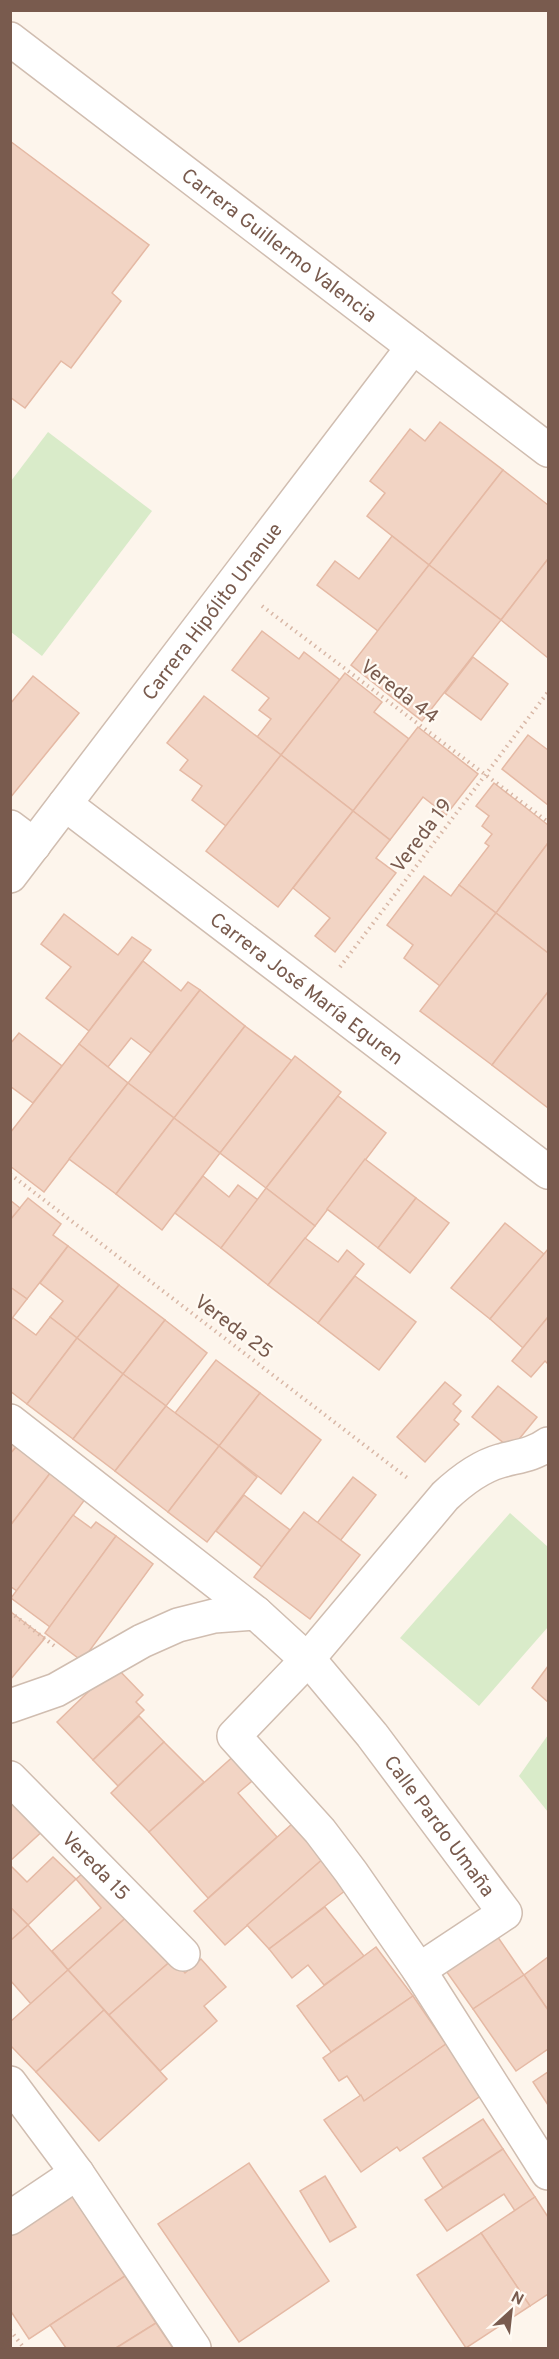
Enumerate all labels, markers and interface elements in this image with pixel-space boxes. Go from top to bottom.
street label: Carrera Guillermo Valencia [175,163,381,329]
street label: Carrera Hipólito Unanue [137,518,289,706]
street label: Vereda 44 [354,655,443,731]
street label: Vereda 19 [386,794,459,879]
street label: Carrera José María Eguren [204,908,408,1072]
street label: Vereda 25 [188,1290,277,1366]
street label: Calle Pardo Umaña [377,1751,500,1903]
street label: Vereda 15 [55,1827,135,1907]
north arrow [481,2281,541,2341]
text: N [507,2288,527,2311]

